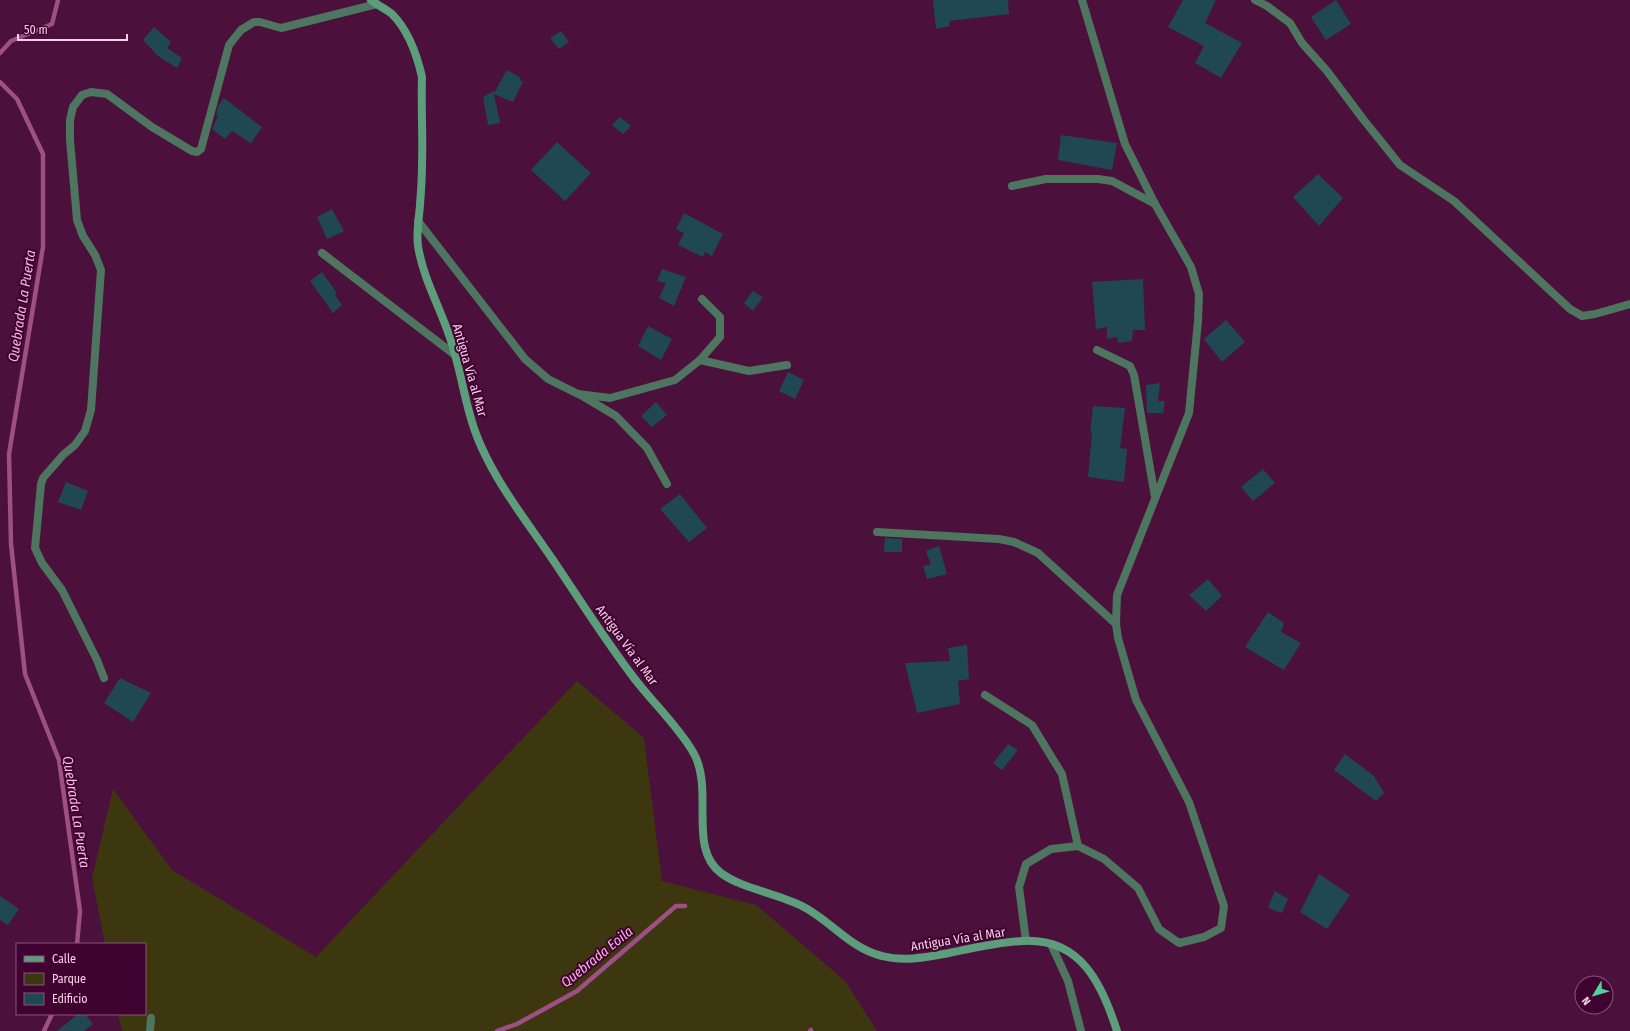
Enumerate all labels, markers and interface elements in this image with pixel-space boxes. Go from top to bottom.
scale bar [18,16,127,42]
text: 50 m [24,23,48,37]
water label: Quebrada La Puerta [5,249,39,363]
street label: Antigua Vía al Mar [450,322,491,419]
street label: Antigua Vía al Mar [593,602,661,689]
water label: Quebrada La Puerta [59,755,93,869]
water label: Quebrada Eoila [558,923,636,991]
street label: Antigua Vía al Mar [910,924,1007,954]
legend [16,943,146,1015]
text: Calle [52,952,76,966]
text: Parque [52,972,86,986]
north arrow [1574,975,1614,1015]
text: Edificio [52,992,88,1006]
text: N [1579,994,1594,1007]

